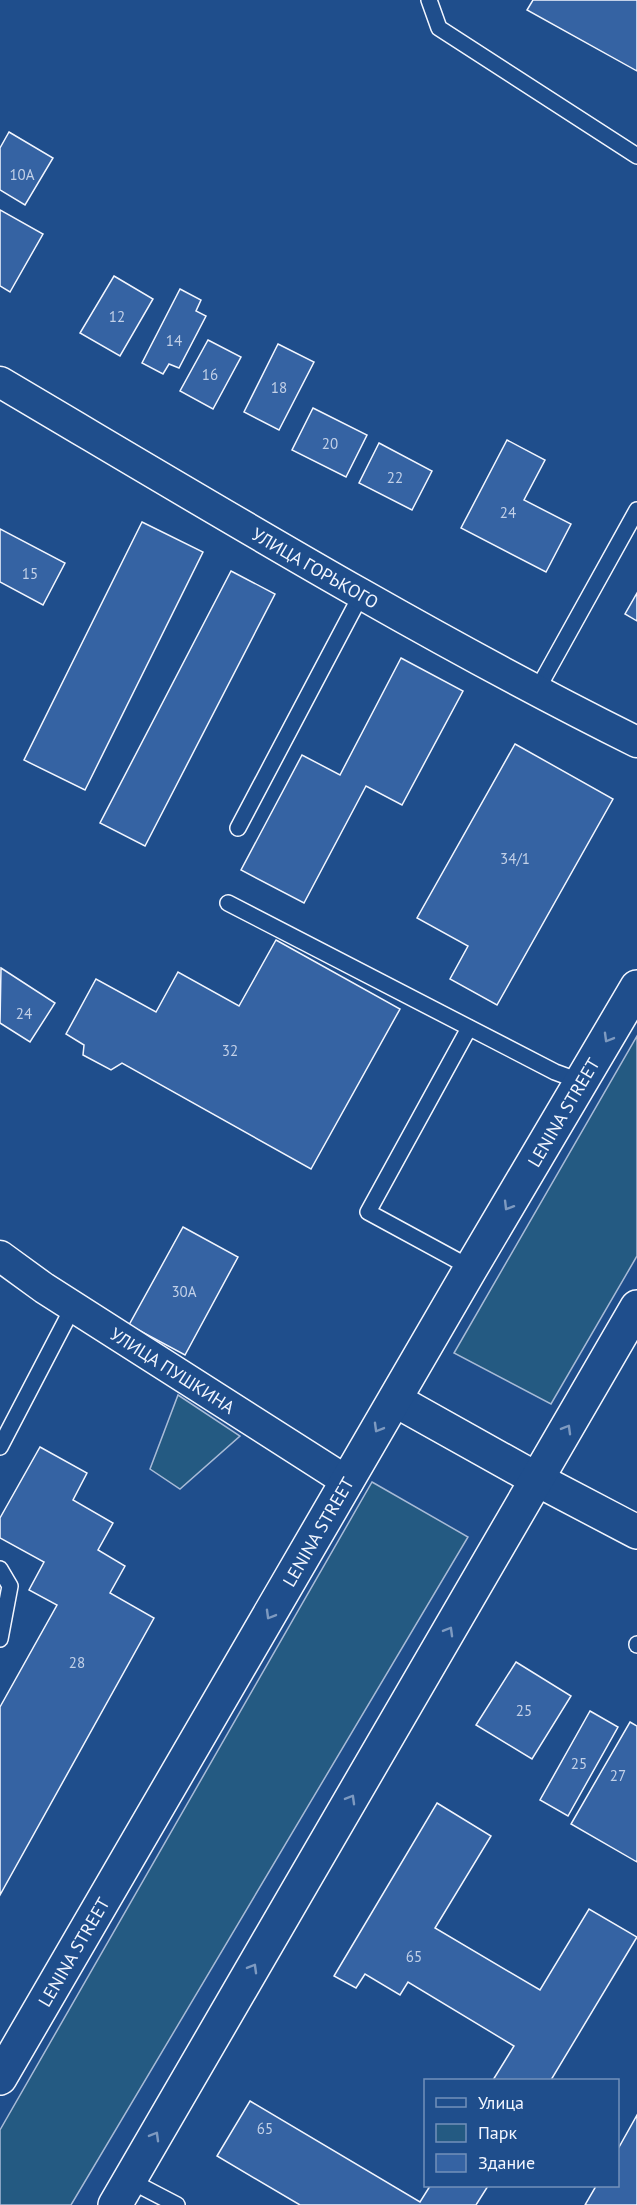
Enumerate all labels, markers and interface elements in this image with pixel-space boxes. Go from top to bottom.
house number: 10А [9,165,35,184]
house number: 12 [109,307,125,326]
house number: 14 [166,331,182,350]
house number: 16 [202,365,218,384]
house number: 18 [271,378,287,397]
house number: 20 [322,434,338,453]
house number: 22 [387,468,403,487]
house number: 24 [500,503,516,522]
street label: УЛИЦА ГОРЬКОГО [248,522,383,613]
house number: 15 [22,564,38,583]
house number: 34/1 [500,849,530,868]
house number: 24 [16,1004,32,1023]
one-way arrow [603,1032,615,1042]
house number: 32 [222,1041,238,1060]
street label: LENINA STREET [522,1053,604,1171]
one-way arrow [504,1200,516,1210]
house number: 30А [171,1282,197,1301]
street label: УЛИЦА ПУШКИНА [106,1322,240,1419]
one-way arrow [374,1422,385,1432]
one-way arrow [559,1425,571,1435]
street label: LENINA STREET [277,1473,358,1590]
one-way arrow [266,1609,277,1619]
one-way arrow [442,1627,454,1637]
house number: 28 [69,1653,85,1672]
house number: 25 [516,1701,532,1720]
house number: 25 [571,1754,587,1773]
house number: 27 [610,1766,626,1785]
one-way arrow [344,1795,355,1805]
street label: LENINA STREET [33,1893,114,2011]
house number: 65 [406,1947,422,1966]
one-way arrow [246,1964,257,1974]
legend [424,2079,619,2187]
text: Улица [478,2091,524,2114]
house number: 65 [257,2119,273,2138]
text: Парк [478,2121,518,2144]
one-way arrow [147,2132,159,2142]
text: Здание [478,2151,535,2174]

